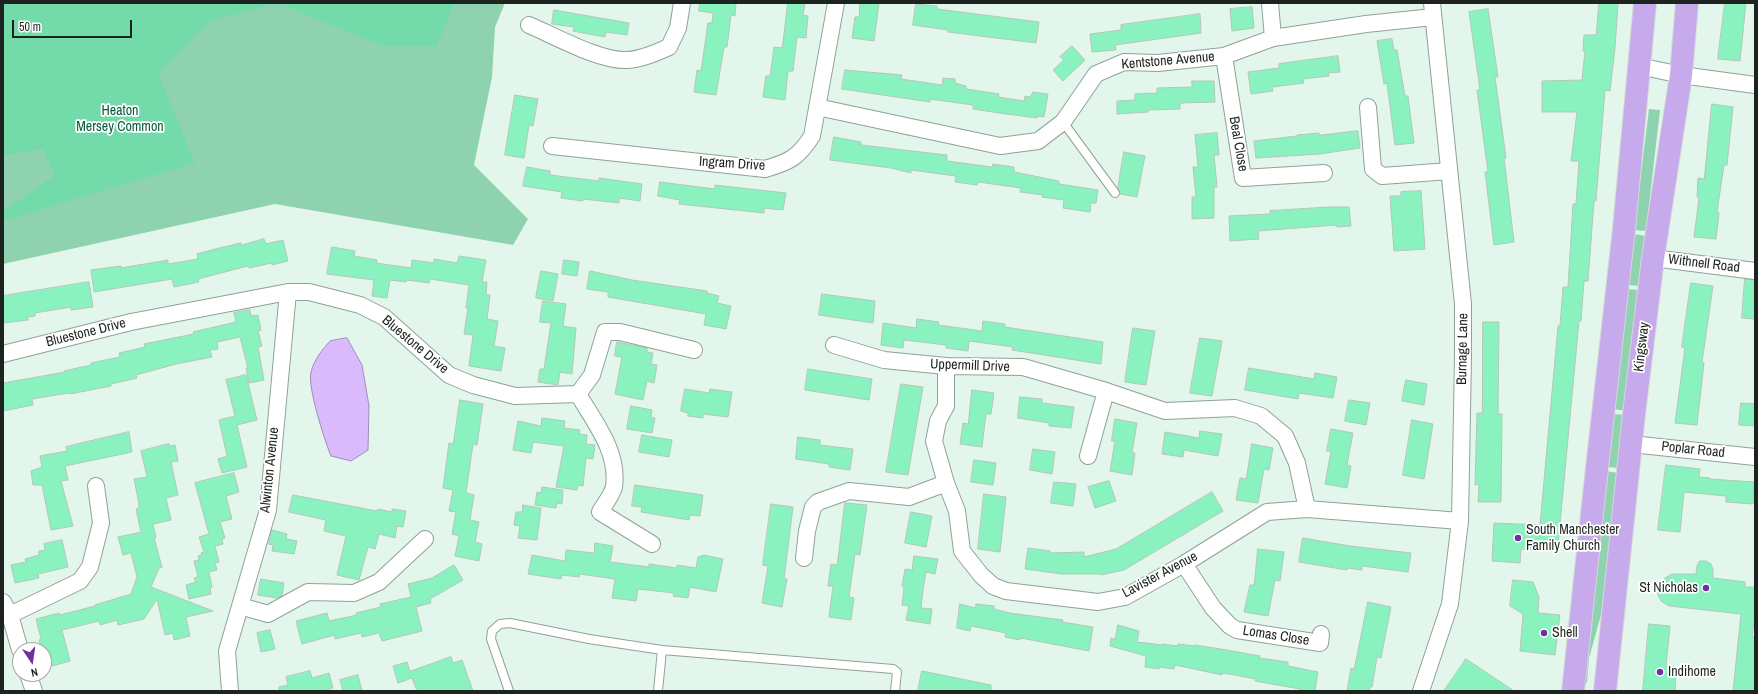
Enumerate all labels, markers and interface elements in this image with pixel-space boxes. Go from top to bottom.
scale bar [14,12,134,38]
text: 50 m [19,19,41,35]
street label: Kentstone Avenue [1121,49,1215,73]
park label: Heaton Mersey Common [76,103,164,136]
street label: Beal Close [1225,115,1251,173]
street label: Ingram Drive [698,153,766,175]
street label: Withnell Road [1667,251,1741,277]
street label: Bluestone Drive [378,312,452,378]
street label: Burnage Lane [1454,313,1472,385]
street label: Bluestone Drive [44,315,128,351]
street label: Kingsway [1631,321,1653,373]
street label: Uppermill Drive [930,356,1010,376]
street label: Alwinton Avenue [257,426,283,514]
street label: Poplar Road [1660,438,1726,462]
place label: South Manchester Family Church [1526,522,1619,554]
marker: South Manchester Family Church [1513,533,1523,543]
street label: Lavister Avenue [1120,548,1200,602]
place label: St Nicholas [1639,580,1698,596]
marker: St Nicholas [1701,583,1711,593]
street label: Lomas Close [1242,622,1310,650]
place label: Shell [1552,625,1578,641]
marker: Shell [1539,628,1549,638]
north arrow [12,642,52,682]
place label: Indihome [1668,664,1716,680]
text: N [30,665,39,680]
marker: Indihome [1655,667,1665,677]

